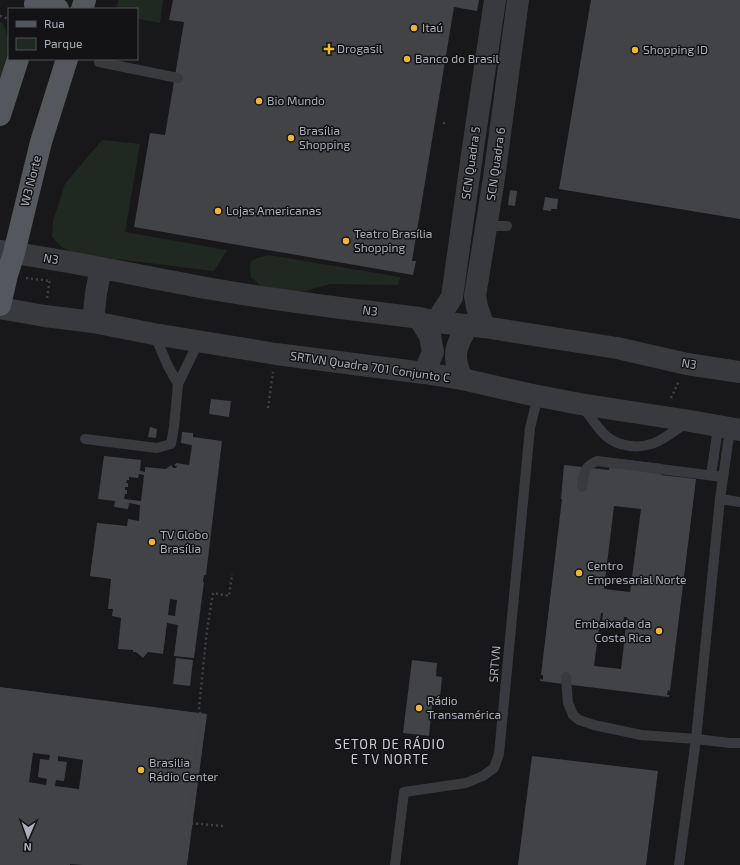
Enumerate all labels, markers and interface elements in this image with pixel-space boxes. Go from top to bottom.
legend [8,8,138,60]
text: Rua [44,16,65,30]
place label: Itaú [422,20,443,34]
marker: Itaú [409,23,419,33]
text: Parque [44,36,82,50]
place label: Drogasil [337,41,383,55]
place label: Shopping ID [643,42,708,56]
marker: Drogasil [324,44,334,54]
marker: Shopping ID [630,45,640,55]
place label: Banco do Brasil [415,51,500,65]
marker: Banco do Brasil [402,54,412,64]
place label: Bio Mundo [267,93,325,107]
marker: Bio Mundo [254,96,264,106]
place label: Brasília Shopping [299,123,350,151]
street label: SCN Quadra 5 [458,125,483,200]
street label: SCN Quadra 6 [483,126,508,202]
marker: Brasília Shopping [286,133,296,143]
street label: W3 Norte [17,154,43,208]
place label: Lojas Americanas [226,203,321,218]
marker: Lojas Americanas [213,206,223,216]
place label: Teatro Brasília Shopping [354,226,432,254]
marker: Teatro Brasília Shopping [341,236,351,246]
street label: N3 [43,250,60,266]
street label: N3 [362,302,378,318]
street label: SRTVN Quadra 701 Conjunto C [289,348,451,385]
street label: N3 [681,355,698,371]
place label: TV Globo Brasília [160,527,208,555]
marker: TV Globo Brasília [147,537,157,547]
place label: Centro Empresarial Norte [587,558,686,586]
marker: Centro Empresarial Norte [574,568,584,578]
place label: Embaixada da Costa Rica [575,616,651,644]
marker: Embaixada da Costa Rica [654,626,664,636]
street label: SRTVN [485,645,503,683]
place label: Rádio Transamérica [427,693,501,721]
marker: Rádio Transamérica [414,703,424,713]
district label: SETOR DE RÁDIO E TV NORTE [334,735,446,767]
place label: Brasilia Rádio Center [149,755,219,783]
marker: Brasilia Rádio Center [136,765,146,775]
north arrow [8,817,48,857]
text: N [23,841,32,854]

